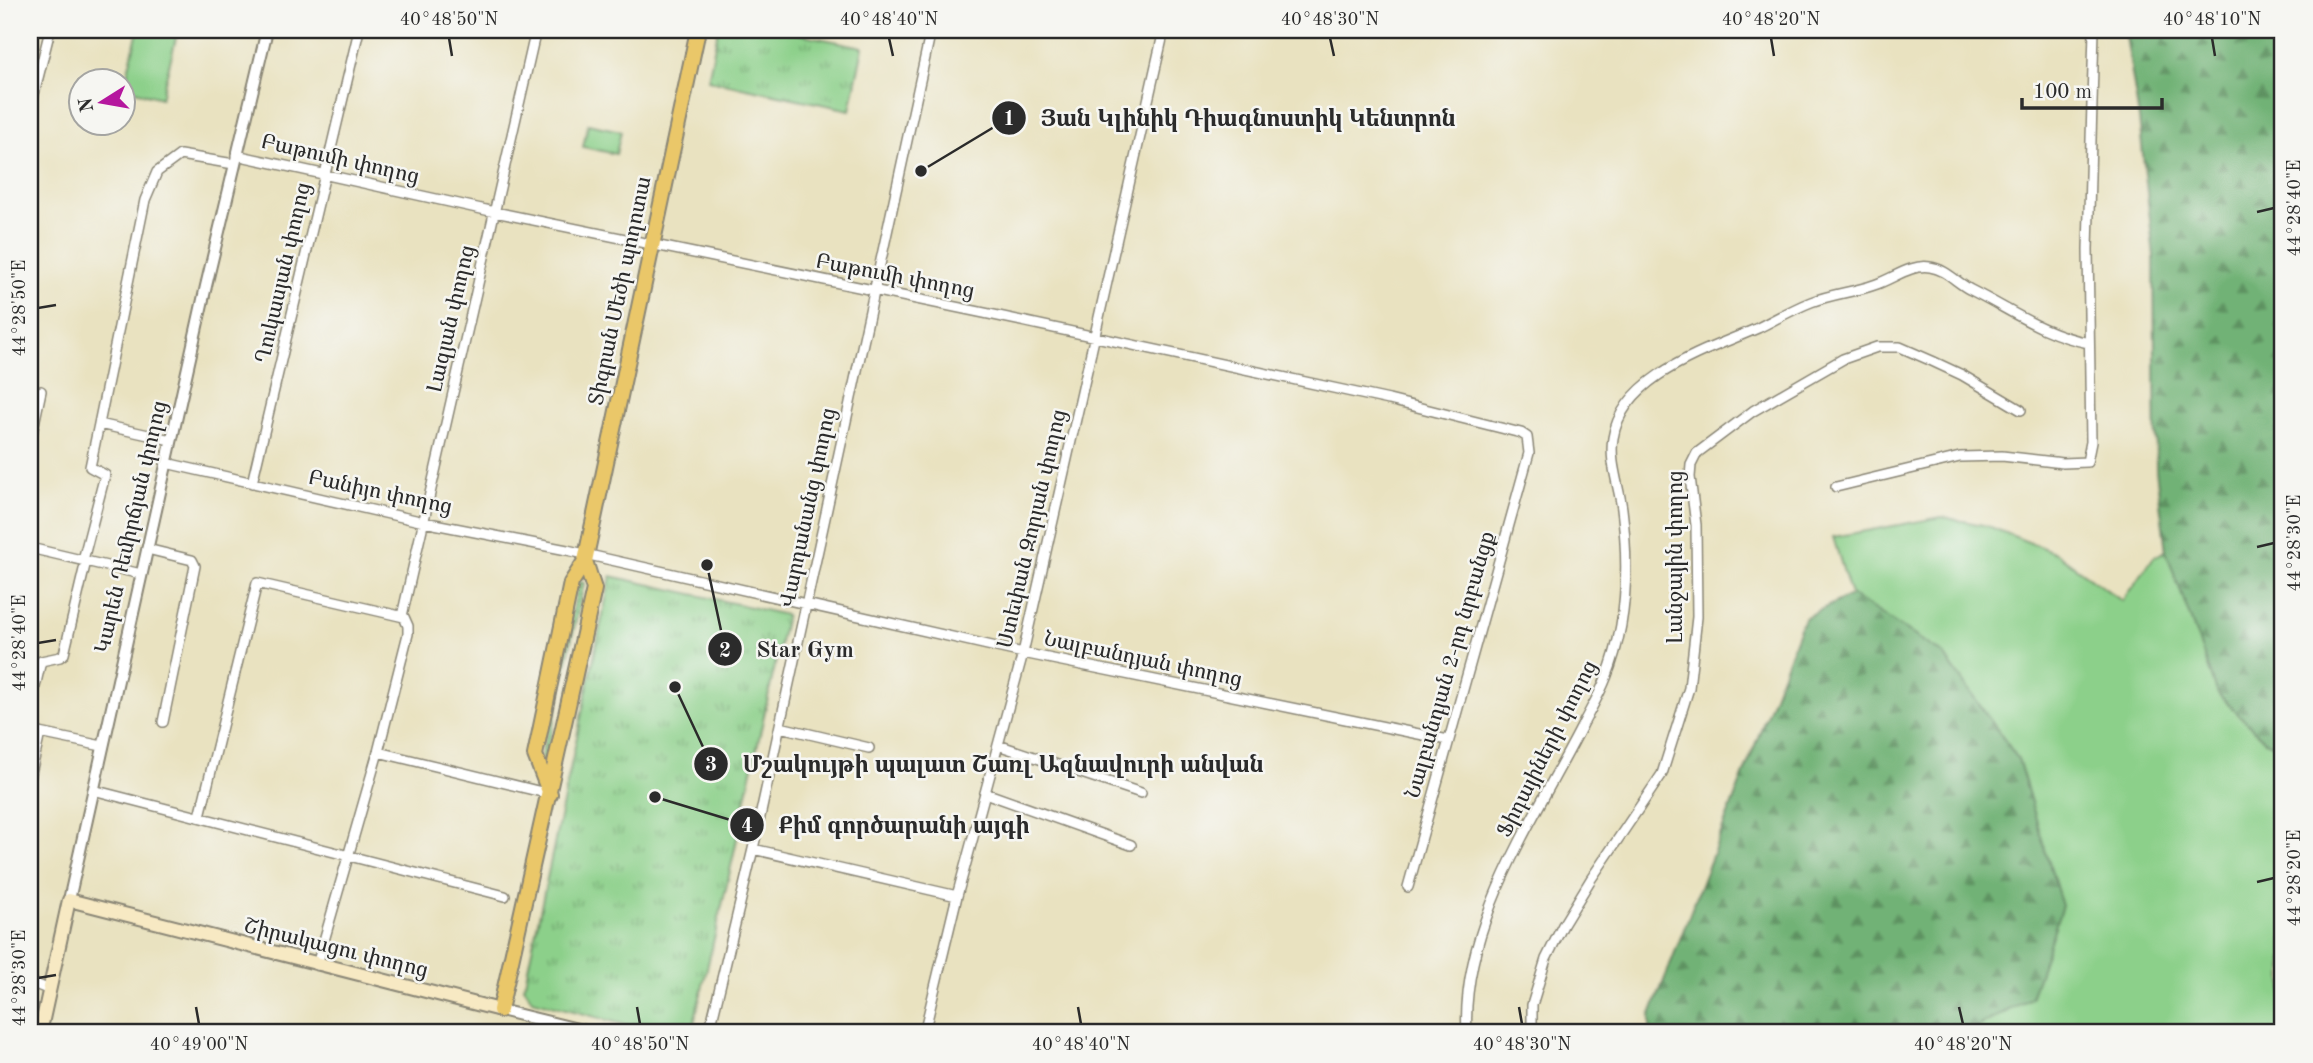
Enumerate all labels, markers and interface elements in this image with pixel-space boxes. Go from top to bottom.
text: 40°48'50"N [400,11,498,29]
text: 40°48'40"N [840,11,938,29]
text: 40°48'30"N [1281,11,1379,29]
text: 40°48'20"N [1722,11,1820,29]
text: 40°48'10"N [2163,11,2261,29]
north arrow [66,66,136,136]
scale bar [2022,66,2162,110]
text: 100 m [2033,82,2092,103]
text: N [77,95,98,114]
callout: Յան Կլինիկ Դիագնոստիկ Կենտրոն [991,96,1469,140]
text: Յան Կլինիկ Դիագնոստիկ Կենտրոն [1041,108,1456,132]
text: 1 [1003,109,1015,130]
street label: Բաթումի փողոց [259,131,421,189]
text: 44°28'40"E [2286,160,2304,256]
street label: Տիգրան Մեծի պողոտա [585,174,657,408]
street label: Ղուկասյան փողոց [252,180,316,366]
street label: Լազյան փողոց [424,243,480,395]
street label: Բաթումի փողոց [814,250,976,304]
text: 44°28'50"E [11,260,29,356]
street label: Կարեն Դեմիրճյան փողոց [92,399,172,655]
street label: Վարդանանց փողոց [777,406,841,610]
street label: Ստեփան Զորյան փողոց [994,407,1072,651]
street label: Բանիյո փողոց [306,467,454,519]
street label: Լանջային փողոց [1665,470,1688,644]
text: 44°28'30"E [2286,495,2304,591]
street label: Նալբանդյան 2-րդ նրբանցք [1402,529,1500,801]
text: 44°28'40"E [11,595,29,691]
callout: Star Gym [707,627,868,671]
street label: Նալբանդյան փողոց [1042,628,1244,692]
text: Star Gym [756,639,854,662]
text: 2 [719,641,731,662]
street label: Ֆիդայիների փողոց [1493,657,1603,841]
callout: Մշակույթի պալատ Շառլ Ազնավուրի անվան [694,742,1278,786]
text: Մշակույթի պալատ Շառլ Ազնավուրի անվան [742,754,1264,778]
text: 3 [705,755,717,776]
callout: Քիմ գործարանի այգի [730,803,1044,847]
text: Քիմ գործարանի այգի [778,815,1030,839]
text: 4 [741,816,753,837]
text: 44°28'20"E [2286,830,2304,926]
street label: Շիրակացու փողոց [242,915,430,983]
text: 44°28'30"E [11,930,29,1026]
text: 40°49'00"N [150,1036,248,1054]
text: 40°48'50"N [591,1036,689,1054]
text: 40°48'40"N [1032,1036,1130,1054]
text: 40°48'30"N [1473,1036,1571,1054]
text: 40°48'20"N [1914,1036,2012,1054]

